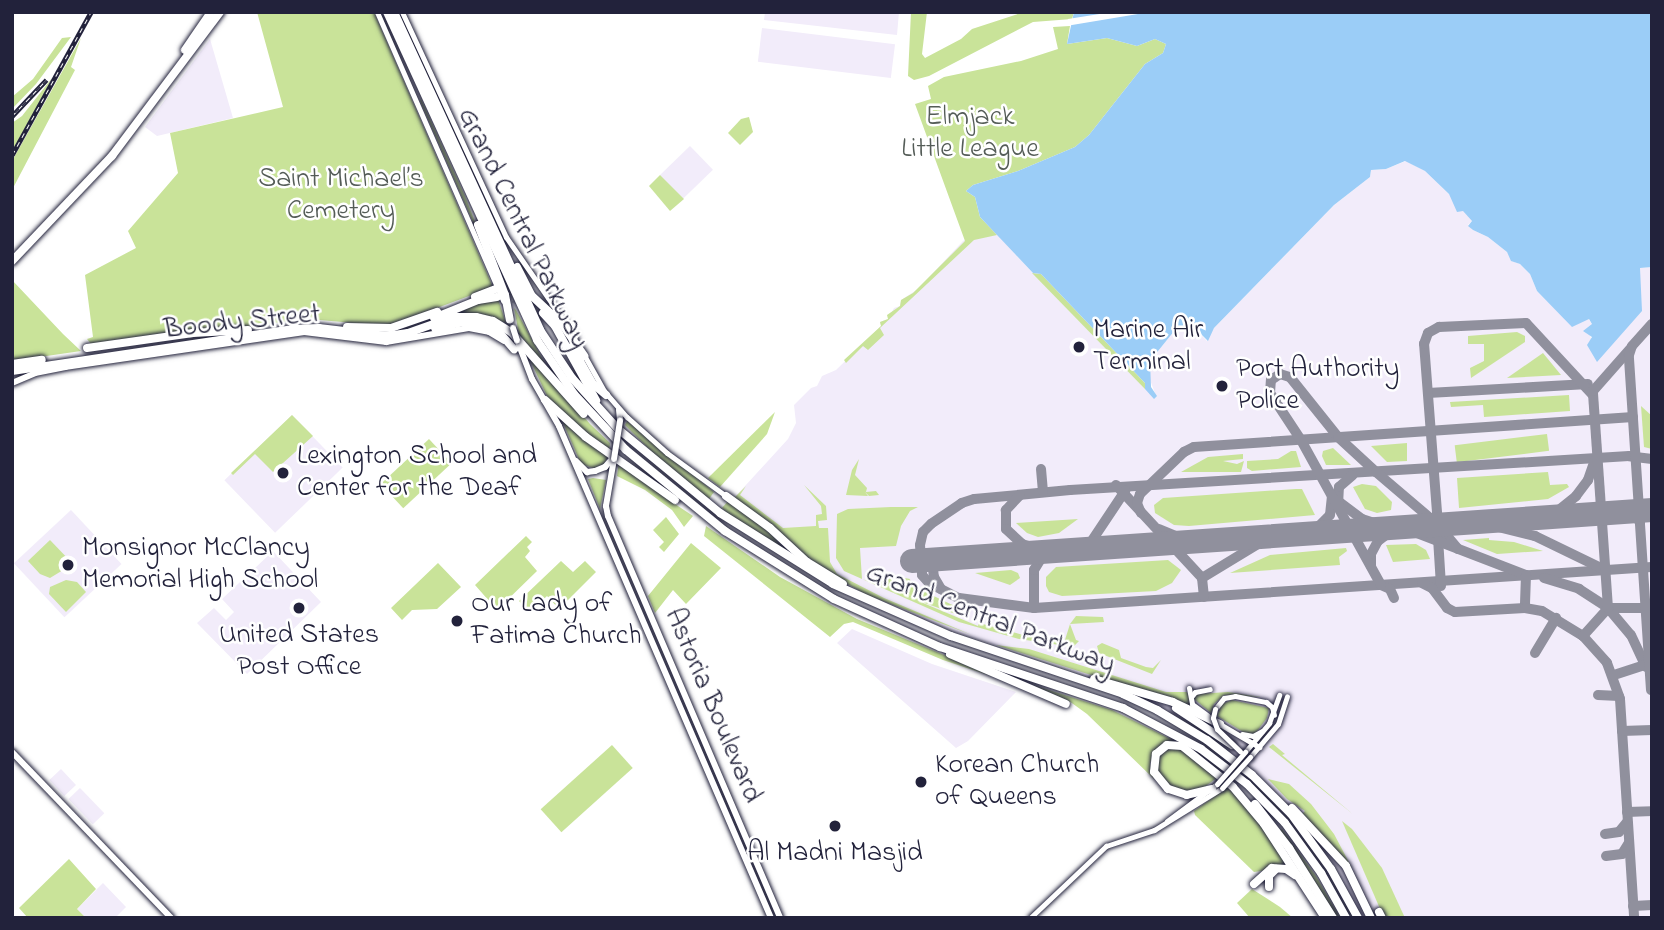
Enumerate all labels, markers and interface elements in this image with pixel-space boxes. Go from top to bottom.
park label: Elmjack Little League [901,101,1039,167]
street label: Grand Central Parkway [449,103,595,355]
park label: Saint Michael’s Cemetery [258,163,424,229]
street label: Boody Street [162,298,322,348]
place label: Marine Air Terminal [1093,314,1203,380]
marker: Marine Air Terminal [1071,339,1087,355]
place label: Port Authority Police [1236,353,1399,419]
marker: Port Authority Police [1214,378,1230,394]
place label: Lexington School and Center for the Deaf [297,440,537,506]
marker: Lexington School and Center for the Deaf [275,465,291,481]
place label: Monsignor McClancy Memorial High School [82,532,318,598]
marker: Monsignor McClancy Memorial High School [60,557,76,573]
street label: Grand Central Parkway [861,557,1119,683]
place label: Our Lady of Fatima Church [471,588,642,654]
marker: United States Post Office [291,600,307,616]
street label: Astoria Boulevard [656,604,768,808]
marker: Our Lady of Fatima Church [449,613,465,629]
place label: United States Post Office [219,619,379,685]
place label: Korean Church of Queens [935,749,1099,815]
marker: Korean Church of Queens [913,774,929,790]
marker: Al Madni Masjid [827,818,843,834]
place label: Al Madni Masjid [747,837,923,871]

